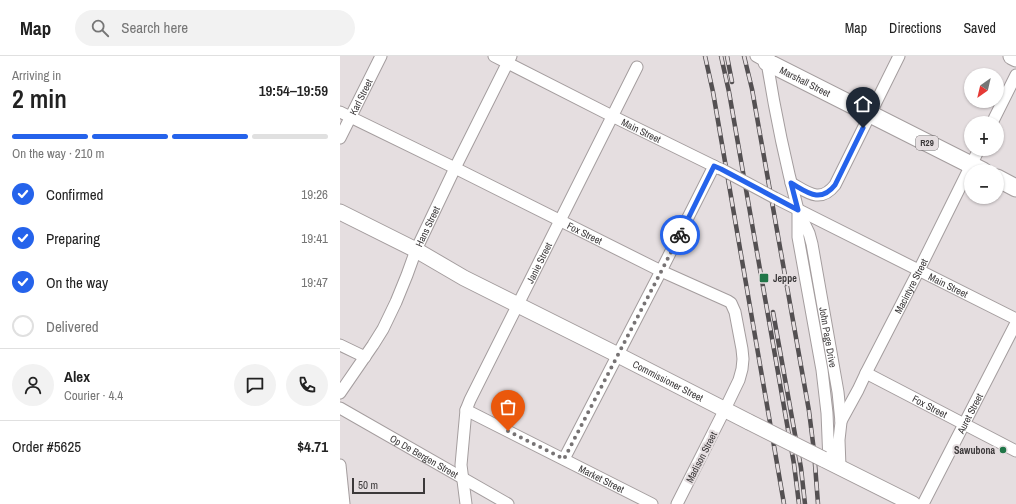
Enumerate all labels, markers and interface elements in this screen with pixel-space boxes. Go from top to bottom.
search box [75,10,355,46]
text: Map [20,15,51,41]
icon: search [89,17,111,39]
text: Search here [121,17,188,38]
text: Map [845,19,867,37]
text: Directions [889,19,941,37]
text: Saved [963,19,996,37]
street label: Marshall Street [778,64,833,100]
text: Arriving in [12,67,61,84]
north arrow [964,68,1004,108]
map controls [964,68,1004,204]
street label: Karl Street [347,76,376,117]
text: 19:54–19:59 [259,80,328,101]
text: 2 min [12,81,67,116]
pin [846,87,880,128]
icon: home [852,93,874,115]
street label: Main Street [619,116,664,146]
button: + [964,116,1004,156]
road number: R29 [916,136,938,150]
text: On the way · 210 m [12,145,104,162]
button: − [964,164,1004,204]
icon: check [12,183,34,205]
text: Confirmed [46,184,103,205]
text: 19:26 [301,186,328,203]
street label: Hans Street [413,204,443,249]
courier [660,215,700,255]
street label: Fox Street [565,219,605,248]
icon: bike [669,224,691,246]
icon: check [12,227,34,249]
text: Preparing [46,228,100,249]
text: 19:41 [301,230,328,247]
street label: Janie Street [524,240,555,286]
street label: Macintyre Street [892,256,931,316]
street label: Main Street [926,270,971,301]
icon: check [12,271,34,293]
text: On the way [46,272,108,293]
marker: Jeppe [758,272,770,284]
place label: Jeppe [773,272,797,285]
text: 19:47 [301,274,328,291]
street label: John Page Drive [816,306,840,369]
text: Delivered [46,316,99,337]
street label: Commissioner Street [630,358,706,405]
button: person [12,364,54,406]
button: chat [234,364,276,406]
button: phone [286,364,328,406]
text: Alex [64,366,90,387]
text: Courier · 4.4 [64,387,123,404]
pin [491,390,525,431]
street label: Auret Street [954,390,986,437]
street label: Fox Street [910,392,950,421]
icon: bag [497,396,519,418]
street label: Madison Street [683,429,720,485]
street label: Op De Bergen Street [387,432,461,482]
text: Order #5625 [12,436,81,457]
text: $4.71 [297,436,328,457]
place label: Sawubona [954,444,995,457]
marker: Sawubona [998,445,1008,455]
street label: Market Street [577,462,627,496]
scale bar [352,476,425,495]
text: 50 m [358,478,378,492]

